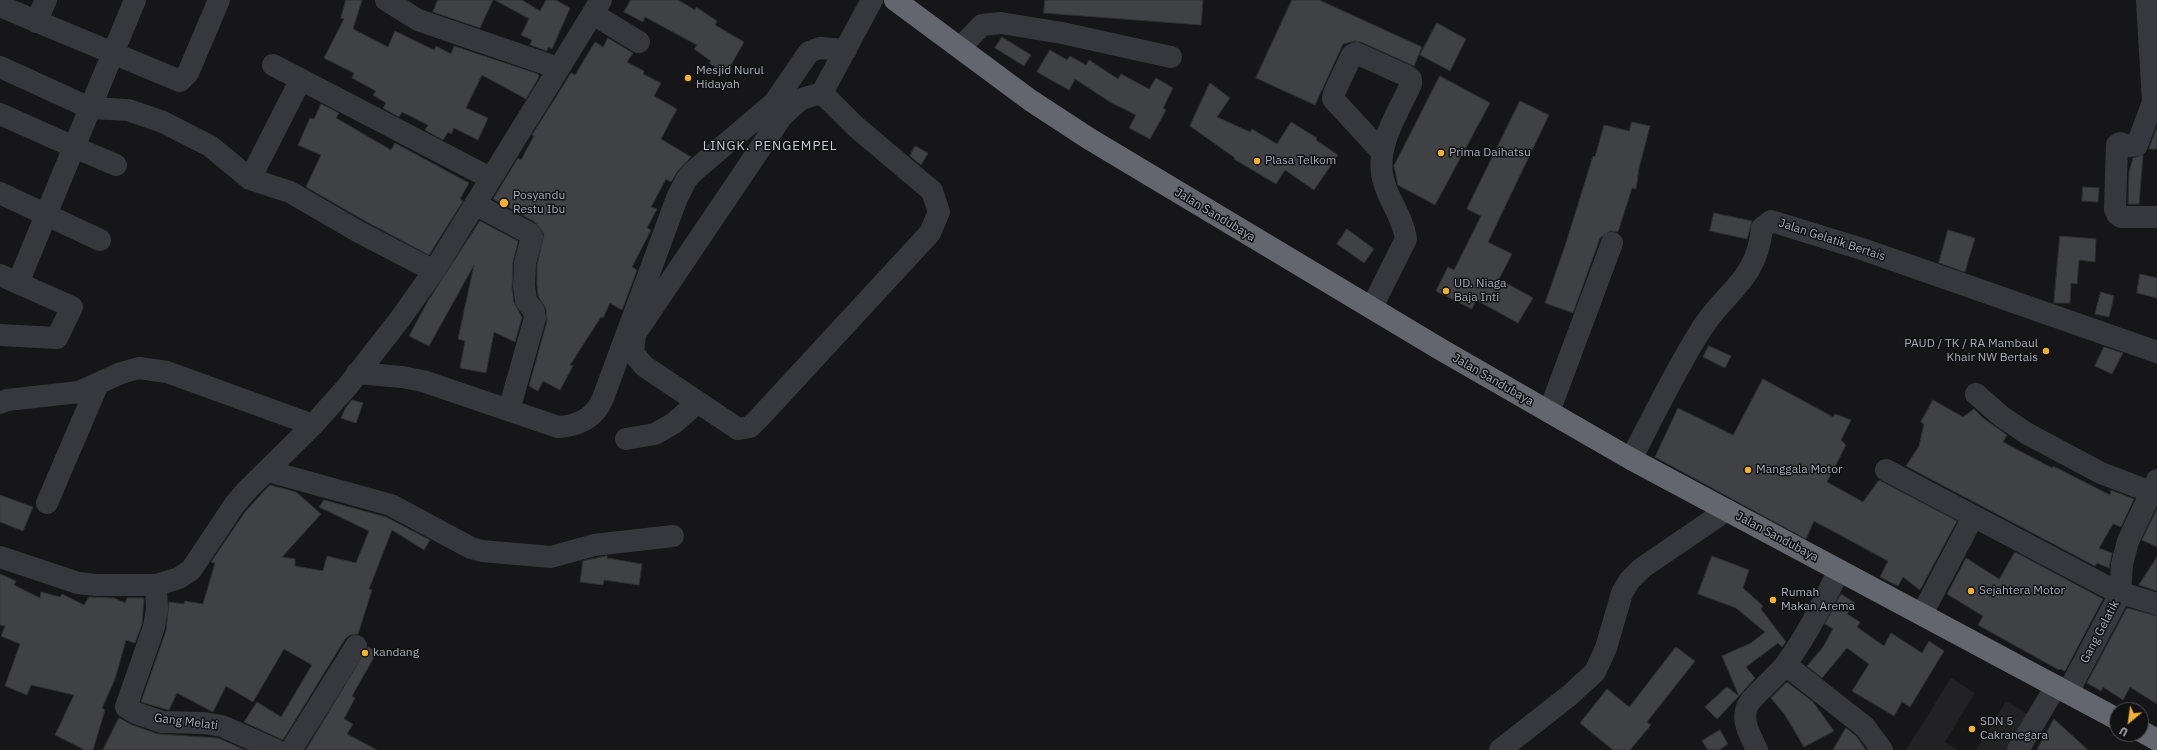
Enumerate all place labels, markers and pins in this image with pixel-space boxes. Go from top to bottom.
place label: Mesjid Nurul Hidayah [696,64,764,92]
marker: Mesjid Nurul Hidayah [683,73,693,83]
place label: Prima Daihatsu [1449,146,1531,160]
marker: Prima Daihatsu [1436,148,1446,158]
place label: Plasa Telkom [1265,154,1336,168]
marker: Plasa Telkom [1252,156,1262,166]
place label: Posyandu Restu Ibu [513,189,565,217]
marker: Posyandu Restu Ibu [498,197,510,209]
place label: UD. Niaga Baja Inti [1454,277,1507,305]
marker: UD. Niaga Baja Inti [1441,286,1451,296]
place label: PAUD / TK / RA Mambaul Khair NW Bertais [1904,337,2038,365]
marker: PAUD / TK / RA Mambaul Khair NW Bertais [2041,346,2051,356]
place label: Manggala Motor [1756,463,1842,477]
marker: Manggala Motor [1743,465,1753,475]
place label: Sejahtera Motor [1979,584,2065,598]
place label: Rumah Makan Arema [1781,586,1855,614]
marker: Sejahtera Motor [1966,586,1976,596]
marker: Rumah Makan Arema [1768,595,1778,605]
place label: kandang [373,646,419,660]
marker: kandang [360,648,370,658]
place label: SDN 5 Cakranegara [1980,715,2048,743]
marker: SDN 5 Cakranegara [1967,724,1977,734]

